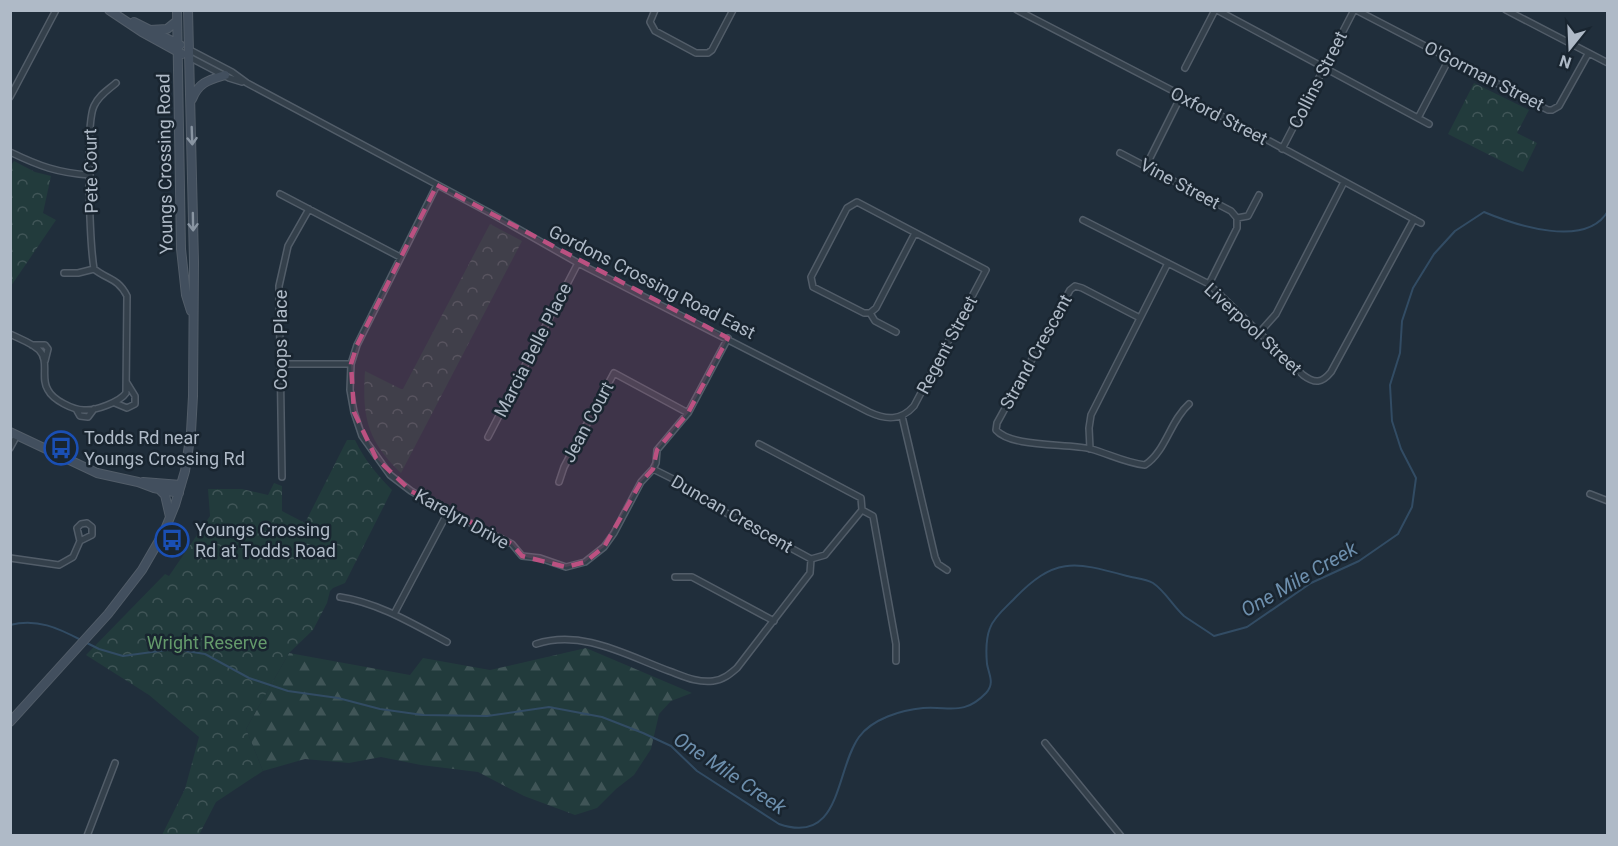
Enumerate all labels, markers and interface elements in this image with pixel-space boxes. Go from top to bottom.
north arrow [1540,18,1600,78]
street label: Collins Street [1284,28,1351,132]
street label: O'Gorman Street [1421,36,1548,115]
text: N [1557,51,1574,73]
street label: Youngs Crossing Road [152,73,177,255]
street label: Oxford Street [1167,82,1271,149]
one-way arrow [186,126,197,146]
street label: Pete Court [79,128,102,214]
street label: Vine Street [1137,154,1224,213]
one-way arrow [187,212,199,232]
street label: Gordons Crossing Road East [545,220,759,343]
street label: Liverpool Street [1200,278,1306,379]
street label: Marcia Belle Place [490,279,575,420]
street label: Coops Place [270,290,291,390]
street label: Strand Crescent [995,291,1076,413]
street label: Regent Street [912,292,981,397]
street label: Jean Court [558,378,618,466]
place label: Todds Rd near Youngs Crossing Rd [84,427,245,469]
bus stop icon: Todds Rd near Youngs Crossing Rd [43,430,79,466]
street label: Duncan Crescent [668,470,797,557]
street label: Karelyn Drive [412,484,513,553]
place label: Youngs Crossing Rd at Todds Road [195,519,336,561]
bus stop icon: Youngs Crossing Rd at Todds Road [154,522,190,558]
water label: One Mile Creek [1237,535,1362,622]
park label: Wright Reserve [147,632,267,653]
water label: One Mile Creek [669,727,792,820]

